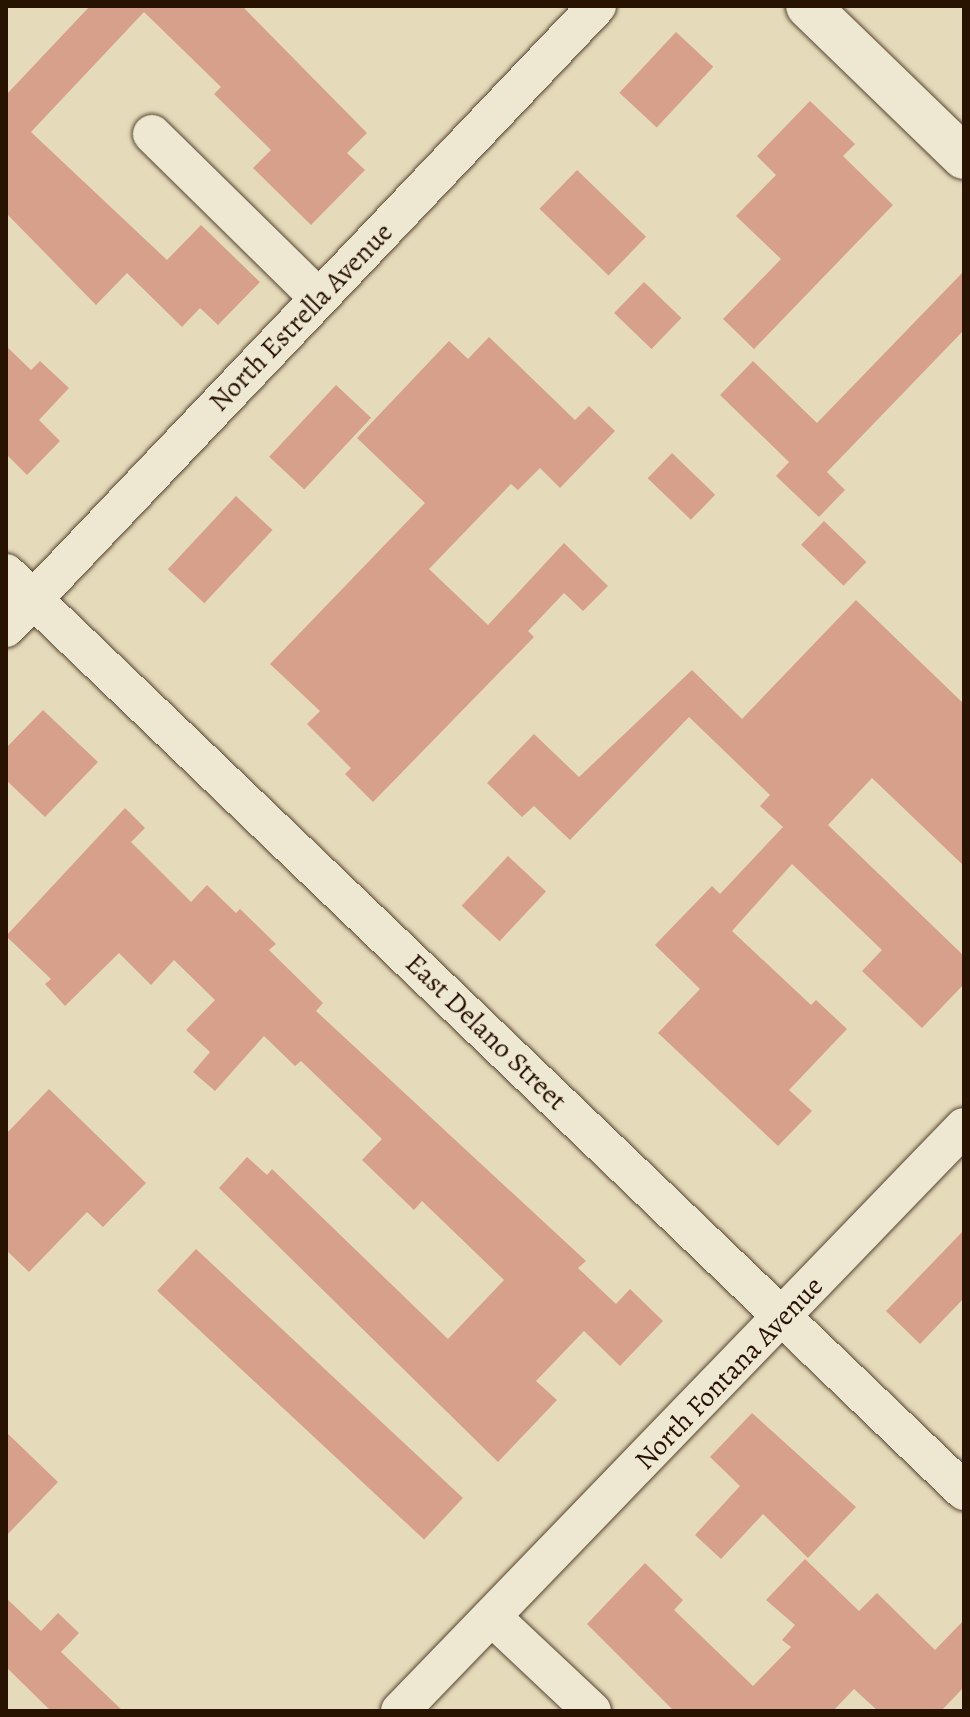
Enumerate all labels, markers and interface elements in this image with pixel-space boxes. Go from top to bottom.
street label: North Estrella Avenue [202,216,400,418]
street label: East Delano Street [398,947,574,1117]
street label: North Fontana Avenue [628,1269,830,1477]

